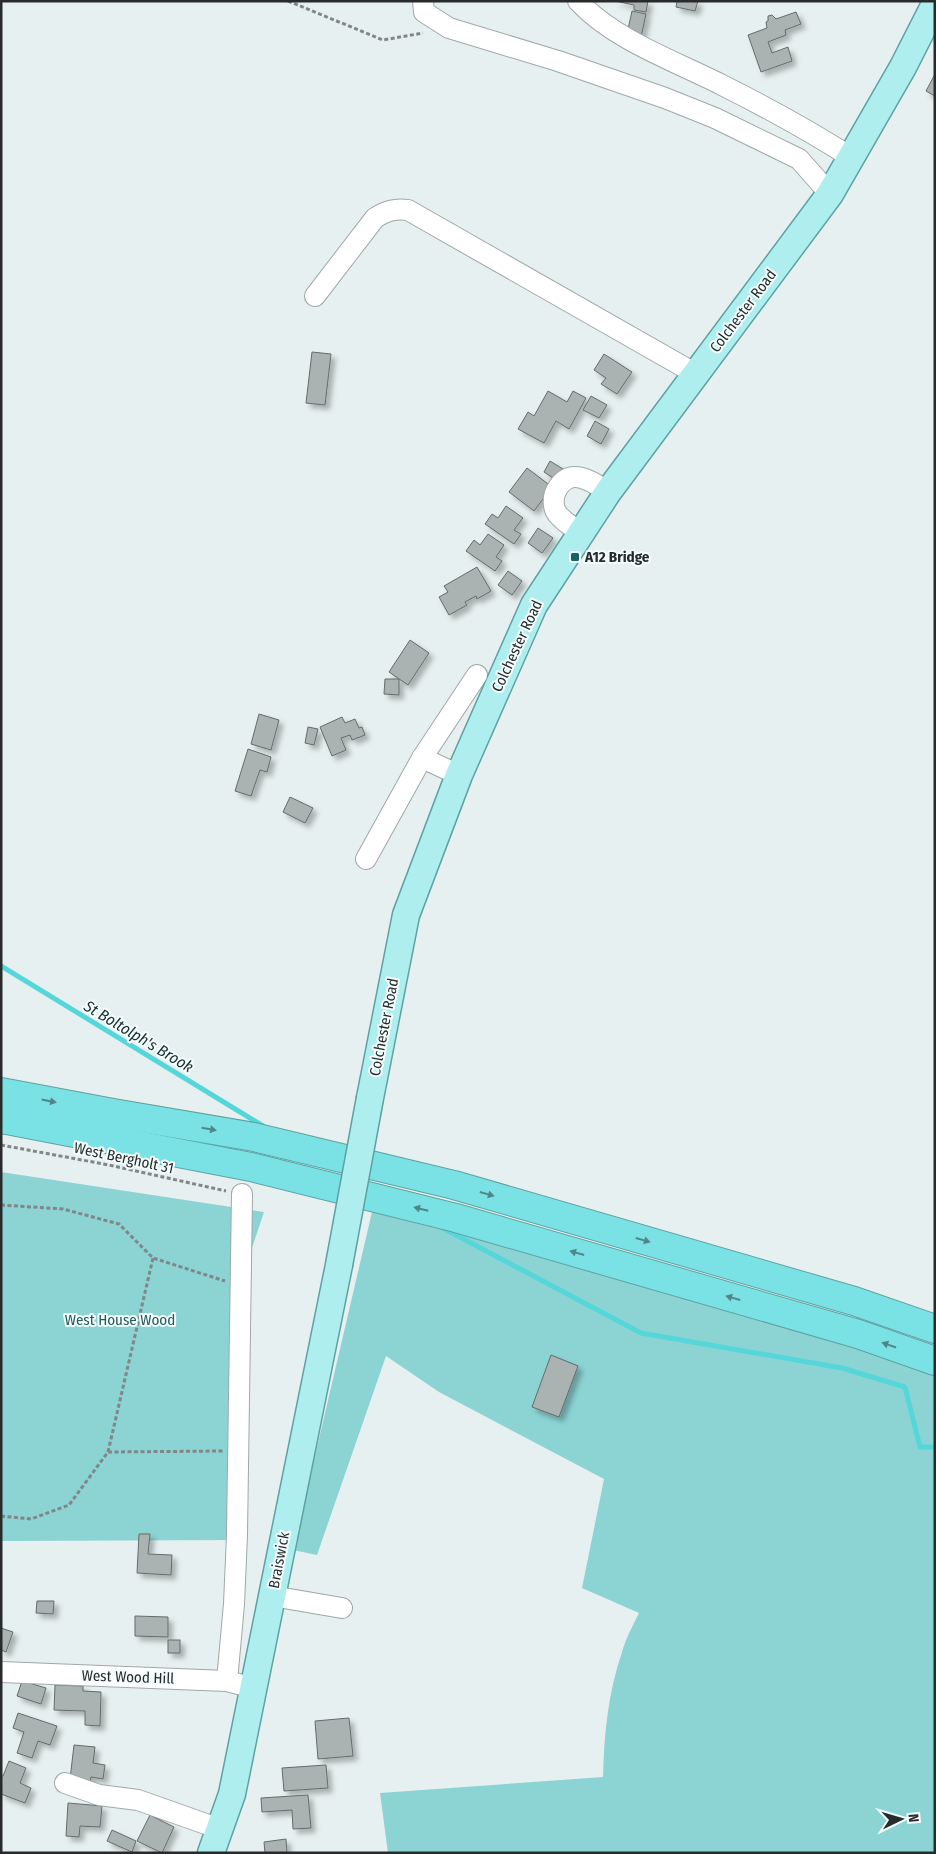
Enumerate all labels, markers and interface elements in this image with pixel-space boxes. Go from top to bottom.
street label: Colchester Road [706,266,780,356]
place label: A12 Bridge [584,548,650,566]
marker: A12 Bridge [569,551,581,563]
street label: Colchester Road [488,597,546,695]
street label: Colchester Road [366,977,402,1077]
water label: St Boltolph's Brook [80,996,197,1077]
one-way arrow [42,1097,57,1105]
one-way arrow [202,1126,218,1134]
street label: West Bergholt 31 [73,1139,175,1177]
one-way arrow [479,1191,494,1199]
one-way arrow [413,1205,428,1213]
one-way arrow [635,1236,650,1244]
one-way arrow [569,1248,584,1256]
one-way arrow [726,1294,741,1302]
park label: West House Wood [65,1311,175,1329]
one-way arrow [881,1341,896,1348]
street label: Braiswick [265,1530,293,1590]
street label: West Wood Hill [81,1666,175,1688]
north arrow [876,1794,926,1844]
text: N [905,1813,922,1823]

